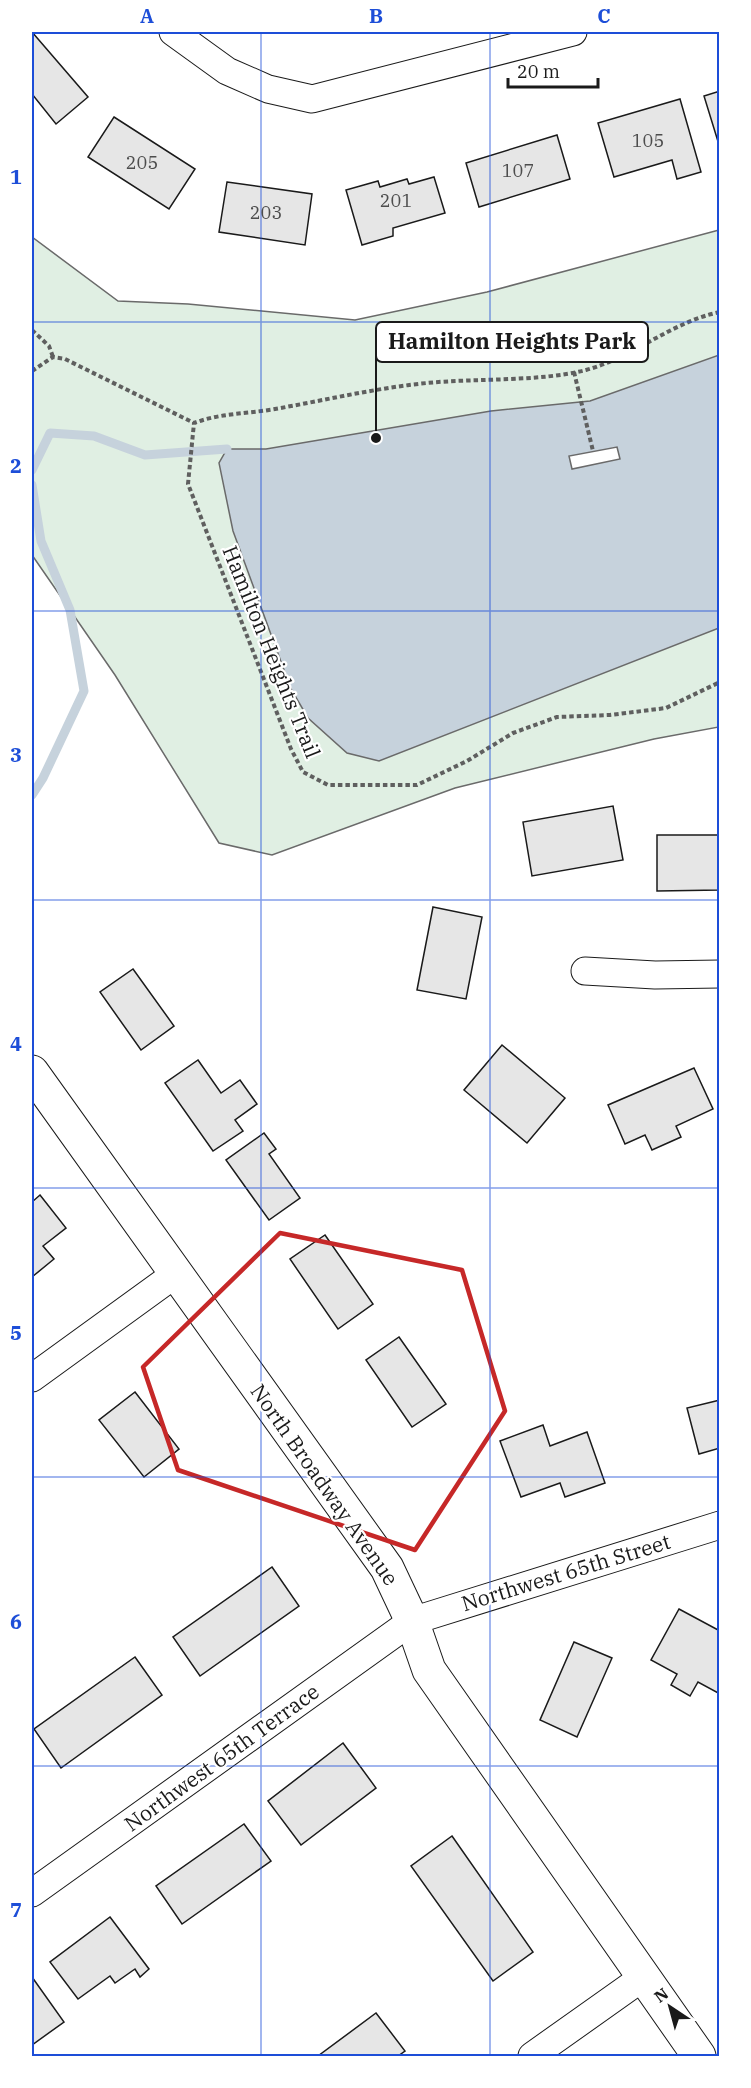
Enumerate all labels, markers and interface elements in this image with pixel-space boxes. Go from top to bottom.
text: A [140,2,154,29]
text: B [369,2,383,29]
text: C [597,2,611,29]
scale bar [508,51,598,89]
text: 20 m [517,60,560,83]
house number: 105 [632,129,664,152]
house number: 205 [126,151,158,174]
house number: 107 [502,159,534,182]
text: 1 [10,163,22,190]
house number: 201 [380,189,412,212]
house number: 203 [250,201,282,224]
callout: Hamilton Heights Park [376,322,648,362]
text: Hamilton Heights Park [388,326,636,355]
text: 2 [10,452,22,479]
street label: Hamilton Heights Trail [216,541,327,762]
text: 3 [10,741,22,768]
text: 4 [10,1030,22,1057]
text: 5 [10,1319,22,1346]
street label: North Broadway Avenue [245,1378,405,1591]
street label: Northwest 65th Street [458,1527,674,1617]
text: 6 [10,1608,22,1635]
street label: Northwest 65th Terrace [118,1677,324,1837]
text: 7 [10,1896,22,1923]
north arrow [640,1977,700,2037]
text: N [650,1983,672,2007]

